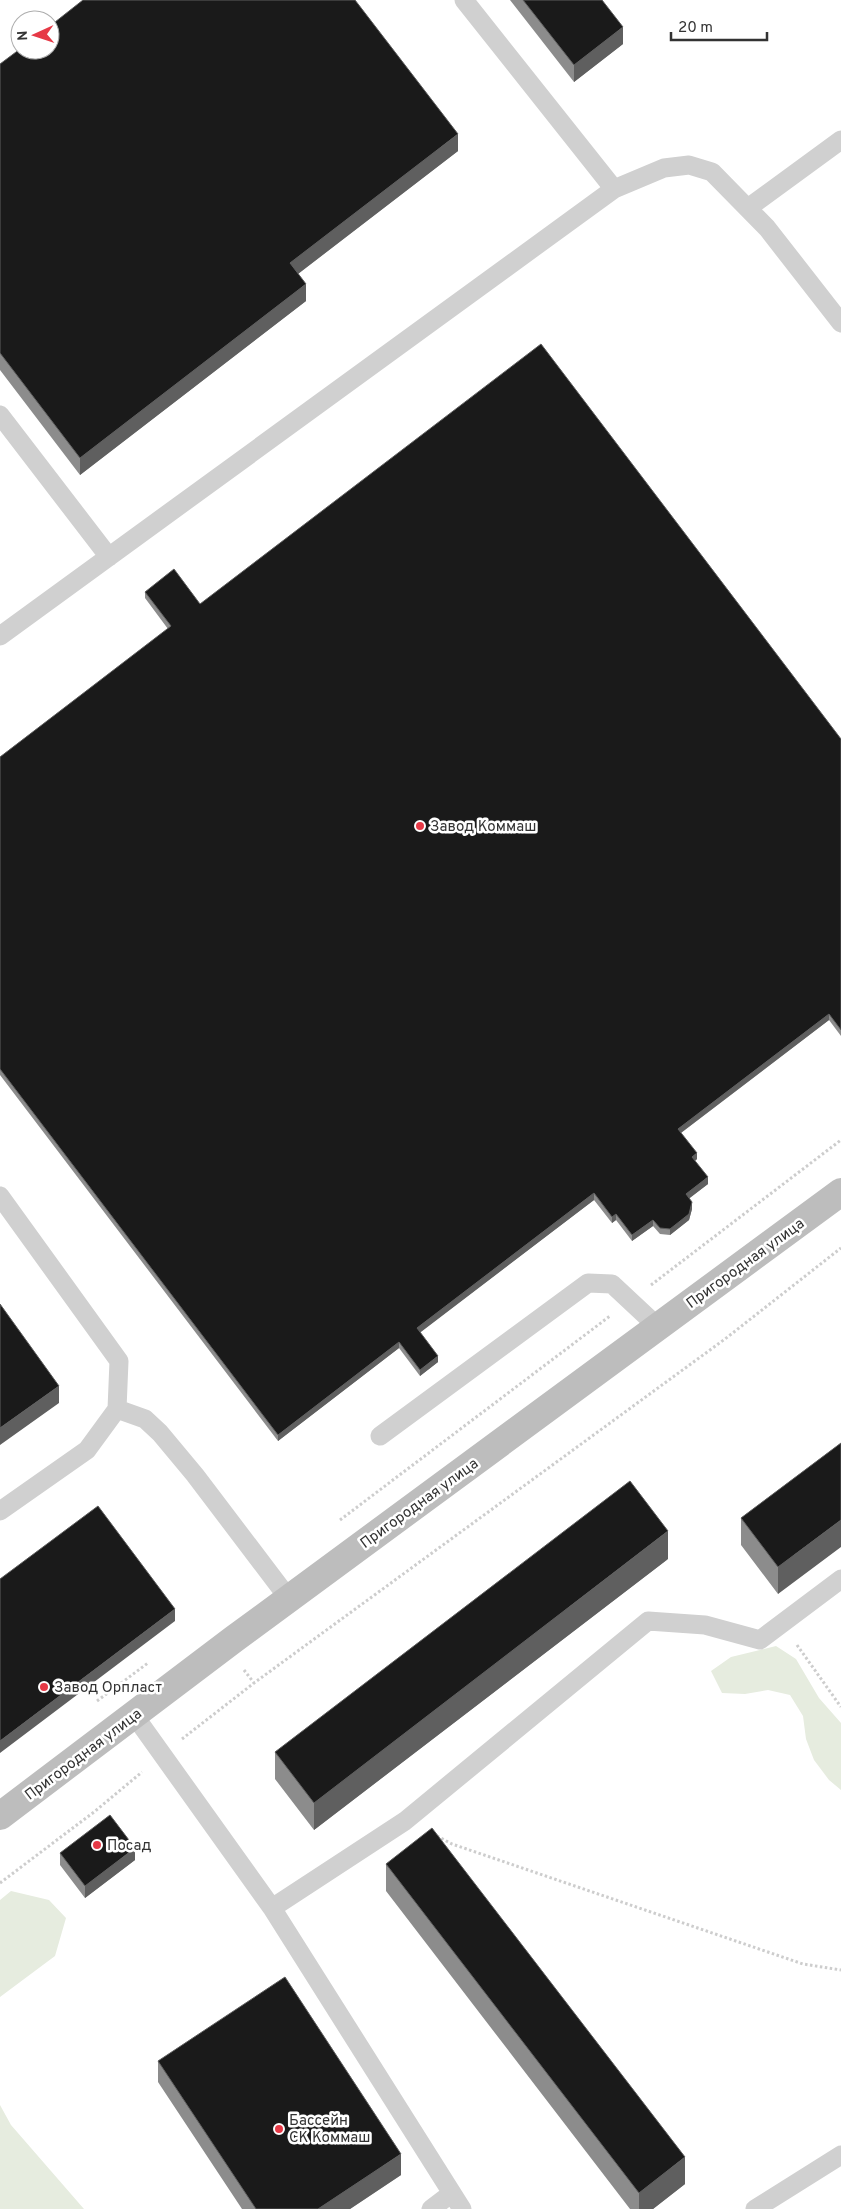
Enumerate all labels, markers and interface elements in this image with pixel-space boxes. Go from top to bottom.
north arrow [10,10,60,60]
scale bar [671,10,767,42]
text: 20 m [678,19,713,38]
text: N [15,30,32,41]
place label: Завод Коммаш [430,818,536,837]
marker: Завод Коммаш [414,820,426,832]
street label: Пригородная улица [683,1215,809,1314]
street label: Пригородная улица [357,1455,483,1554]
place label: Завод Орпласт [54,1679,162,1698]
marker: Завод Орпласт [38,1681,50,1693]
street label: Пригородная улица [22,1705,146,1805]
place label: Посад [107,1837,152,1856]
marker: Посад [91,1839,103,1851]
place label: Бассейн СК Коммаш [289,2112,371,2148]
marker: Бассейн СК Коммаш [273,2123,285,2135]

